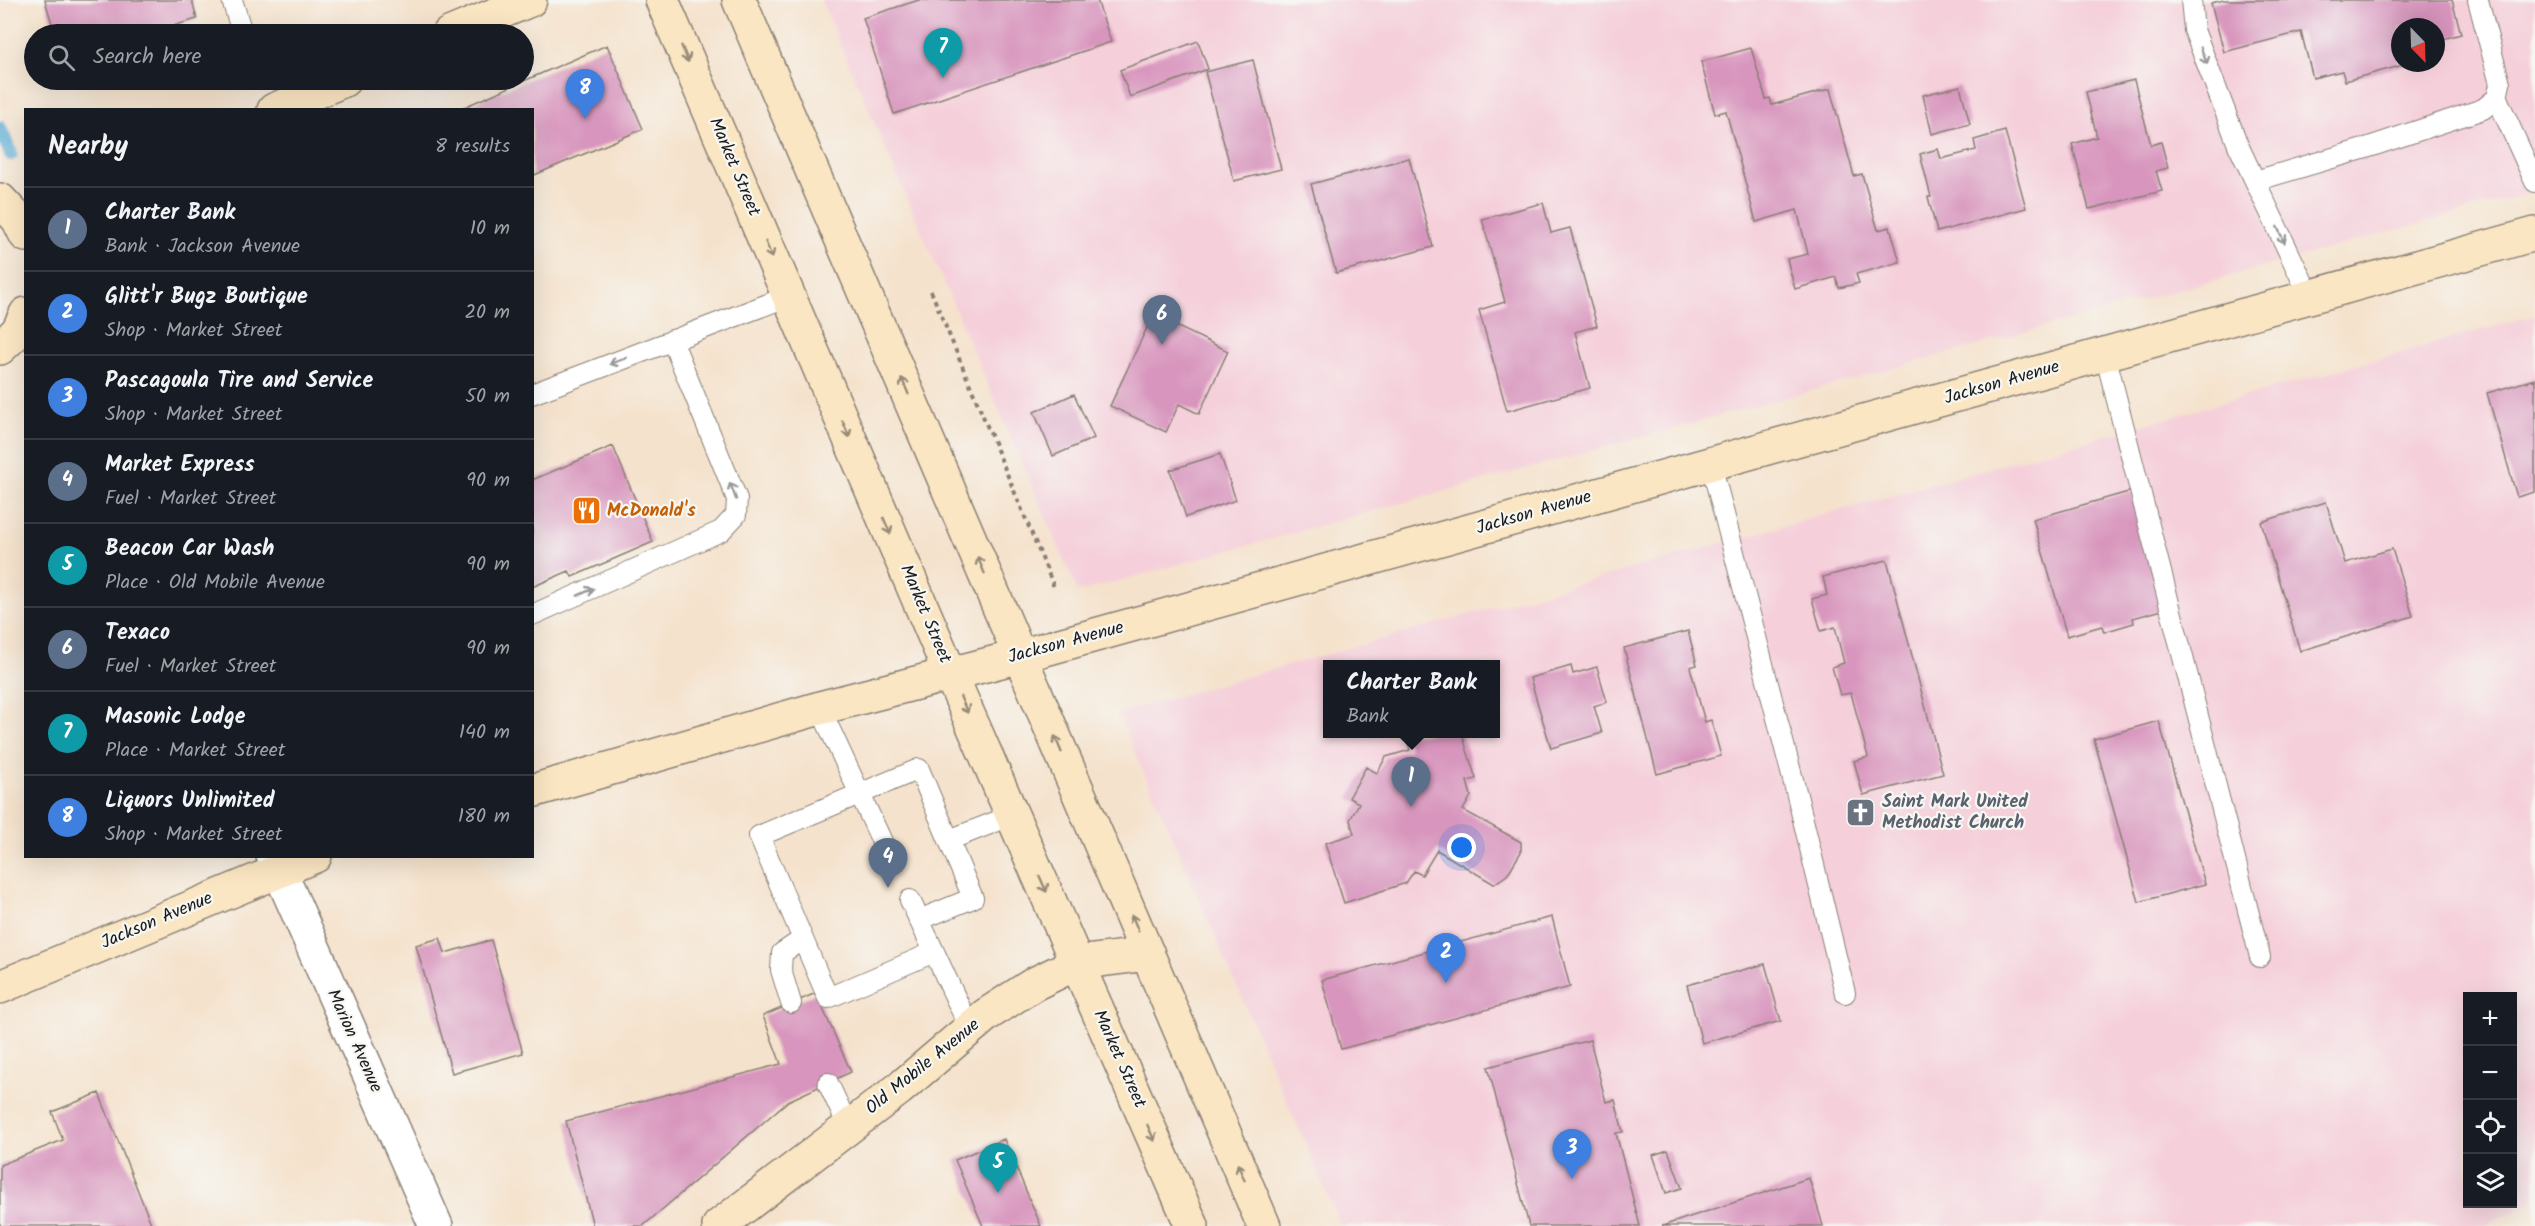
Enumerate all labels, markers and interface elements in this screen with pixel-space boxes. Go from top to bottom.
north arrow [2391,18,2445,72]
search box [24,24,534,90]
pin: 7 [924,28,962,78]
text: Search here [93,40,201,75]
icon: search [45,41,78,74]
one-way arrow [680,44,691,62]
one-way arrow [2199,47,2210,65]
pin: 8 [566,70,604,119]
street label: Market Street [700,113,768,222]
text: Nearby [48,126,128,168]
text: 8 results [435,131,510,163]
text: Charter Bank [105,196,235,231]
text: 1 [64,213,71,245]
text: 10 m [470,213,510,245]
one-way arrow [2276,226,2288,244]
text: Bank · Jackson Avenue [105,231,300,263]
one-way arrow [764,240,775,258]
text: Glitt'r Bugz Boutique [105,280,308,315]
pin: 6 [1142,296,1182,345]
text: 2 [62,297,73,329]
text: 20 m [464,297,510,329]
text: Shop · Market Street [105,315,282,347]
street label: Jackson Avenue [1941,353,2063,413]
one-way arrow [609,356,628,367]
text: Pascagoula Tire and Service [105,364,373,399]
one-way arrow [898,377,910,395]
text: 3 [62,381,73,413]
text: 50 m [465,381,510,413]
text: Shop · Market Street [105,399,282,431]
one-way arrow [841,419,852,438]
text: Market Express [105,448,254,483]
text: 4 [62,465,73,497]
text: 90 m [466,465,510,497]
one-way arrow [727,482,738,500]
text: Fuel · Market Street [105,483,276,515]
street label: Jackson Avenue [1473,483,1595,543]
restaurant icon: McDonald's [570,495,602,527]
place label: McDonald's [607,497,696,526]
one-way arrow [882,516,893,534]
text: Beacon Car Wash [105,532,275,567]
text: 5 [62,549,73,581]
text: 90 m [466,549,510,581]
one-way arrow [975,556,987,574]
street label: Market Street [891,560,959,669]
text: Place · Old Mobile Avenue [105,567,325,599]
one-way arrow [577,585,595,596]
street label: Jackson Avenue [1005,614,1127,672]
text: Texaco [105,616,170,651]
text: 6 [62,633,73,665]
text: 90 m [466,633,510,665]
text: Fuel · Market Street [105,651,276,683]
popup [1323,660,1500,738]
text: Charter Bank [1346,666,1477,701]
one-way arrow [959,695,970,714]
text: Masonic Lodge [105,700,246,735]
text: Bank [1346,701,1389,733]
text: 7 [63,717,72,749]
text: 140 m [459,717,510,749]
text: Place · Market Street [105,735,285,767]
one-way arrow [1052,736,1063,754]
pin: 1 [1392,758,1430,807]
text: Liquors Unlimited [105,784,275,819]
place label: Saint Mark United Methodist Church [1882,788,2028,838]
church icon: Saint Mark United Methodist Church [1845,796,1877,828]
text: 8 [62,801,73,833]
text: 180 m [458,801,510,833]
text: Shop · Market Street [105,819,282,851]
your location [1447,833,1476,862]
pin: 4 [868,838,908,888]
one-way arrow [1037,874,1049,892]
street label: Jackson Avenue [97,884,217,958]
one-way arrow [1129,915,1140,933]
pin: 2 [1426,934,1466,983]
street label: Marion Avenue [318,984,390,1098]
map controls [2463,992,2517,1208]
button: + [2463,992,2517,1046]
street label: Market Street [1084,1005,1154,1114]
street label: Old Mobile Avenue [859,1012,987,1122]
button: − [2463,1046,2517,1100]
button: locate [2463,1100,2517,1154]
one-way arrow [1146,1123,1157,1141]
pin: 3 [1552,1130,1592,1179]
pin: 5 [978,1144,1018,1193]
button: layers [2463,1154,2517,1208]
one-way arrow [1235,1164,1246,1182]

